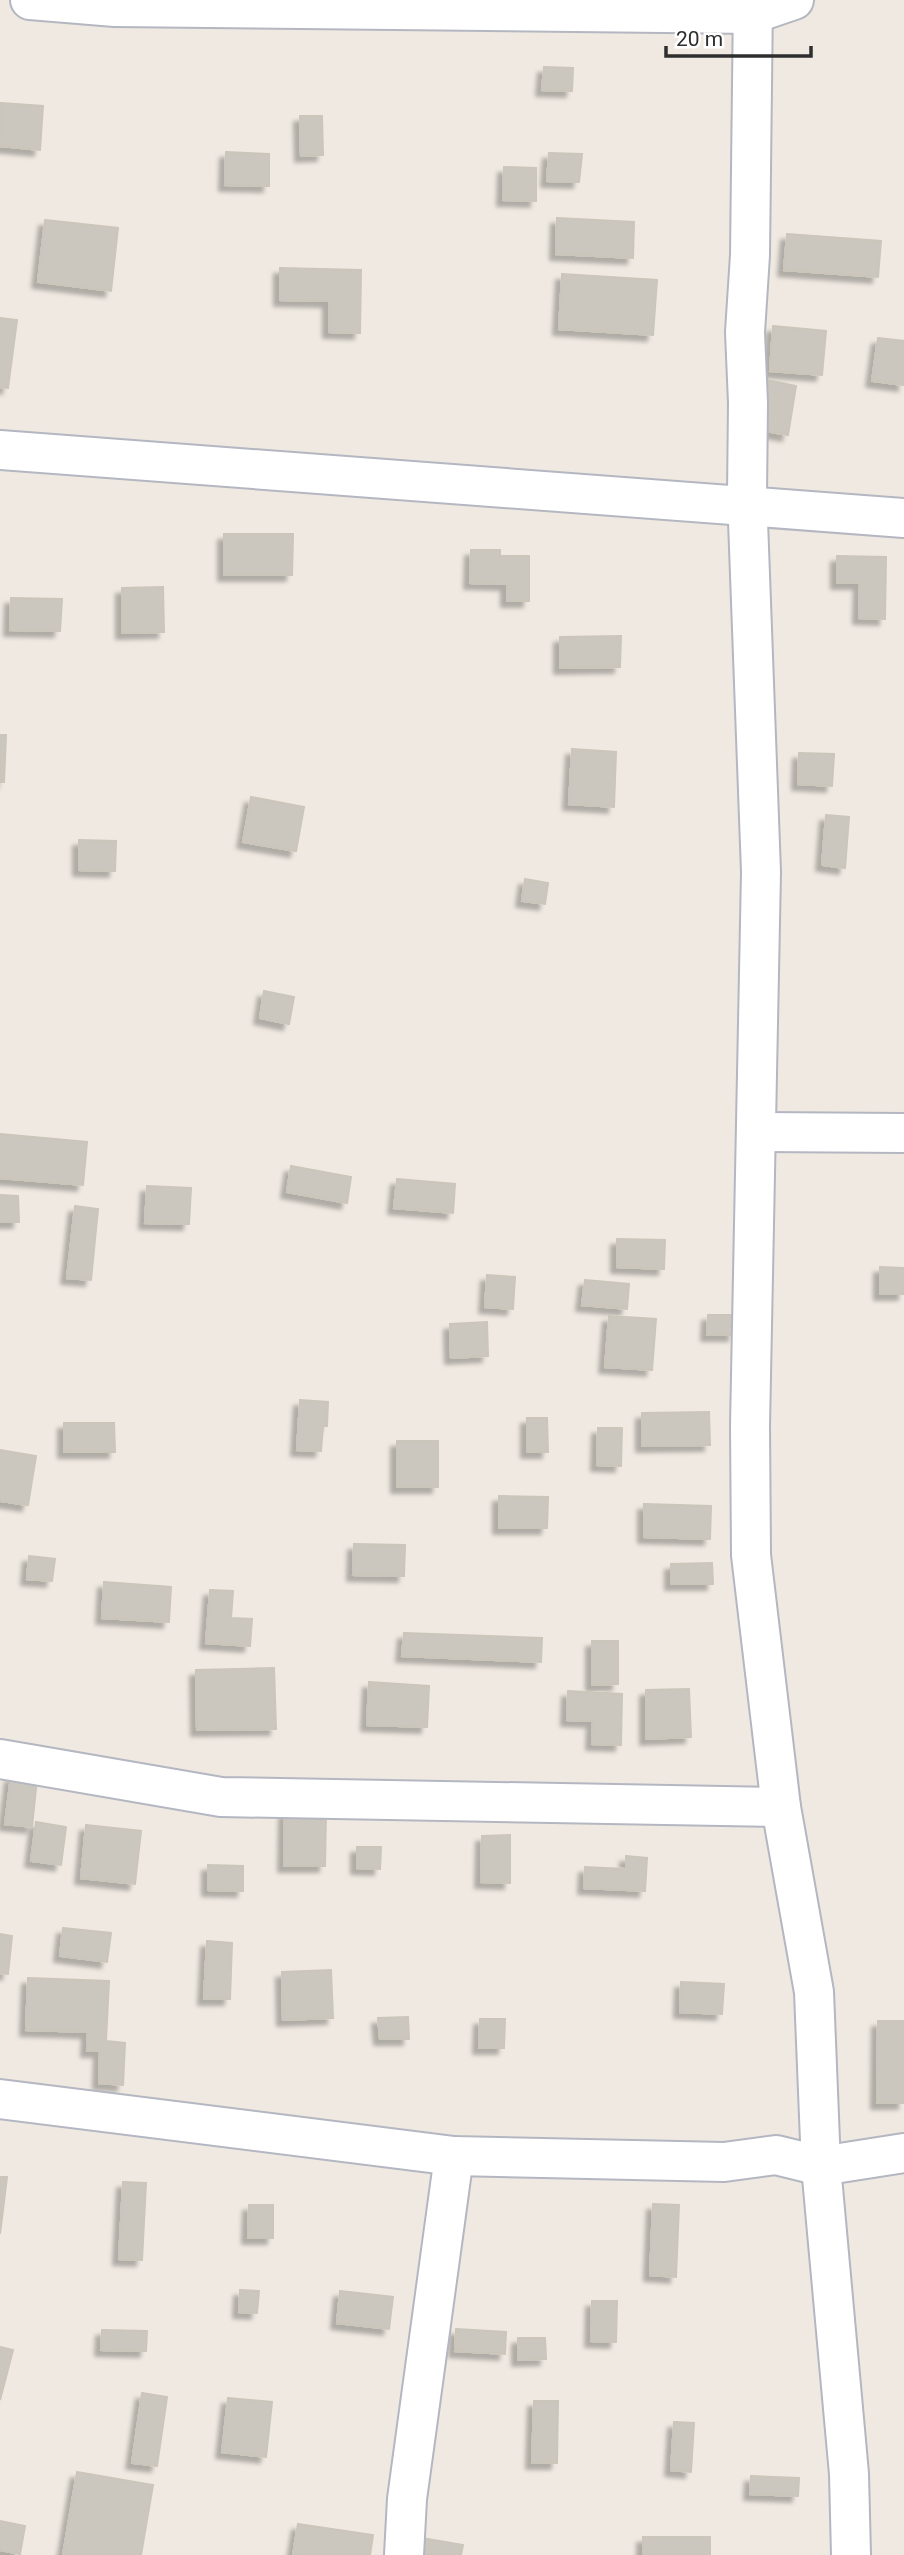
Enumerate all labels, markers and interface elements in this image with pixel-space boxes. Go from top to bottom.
scale bar [666,14,811,58]
text: 20 m [676,27,723,51]

